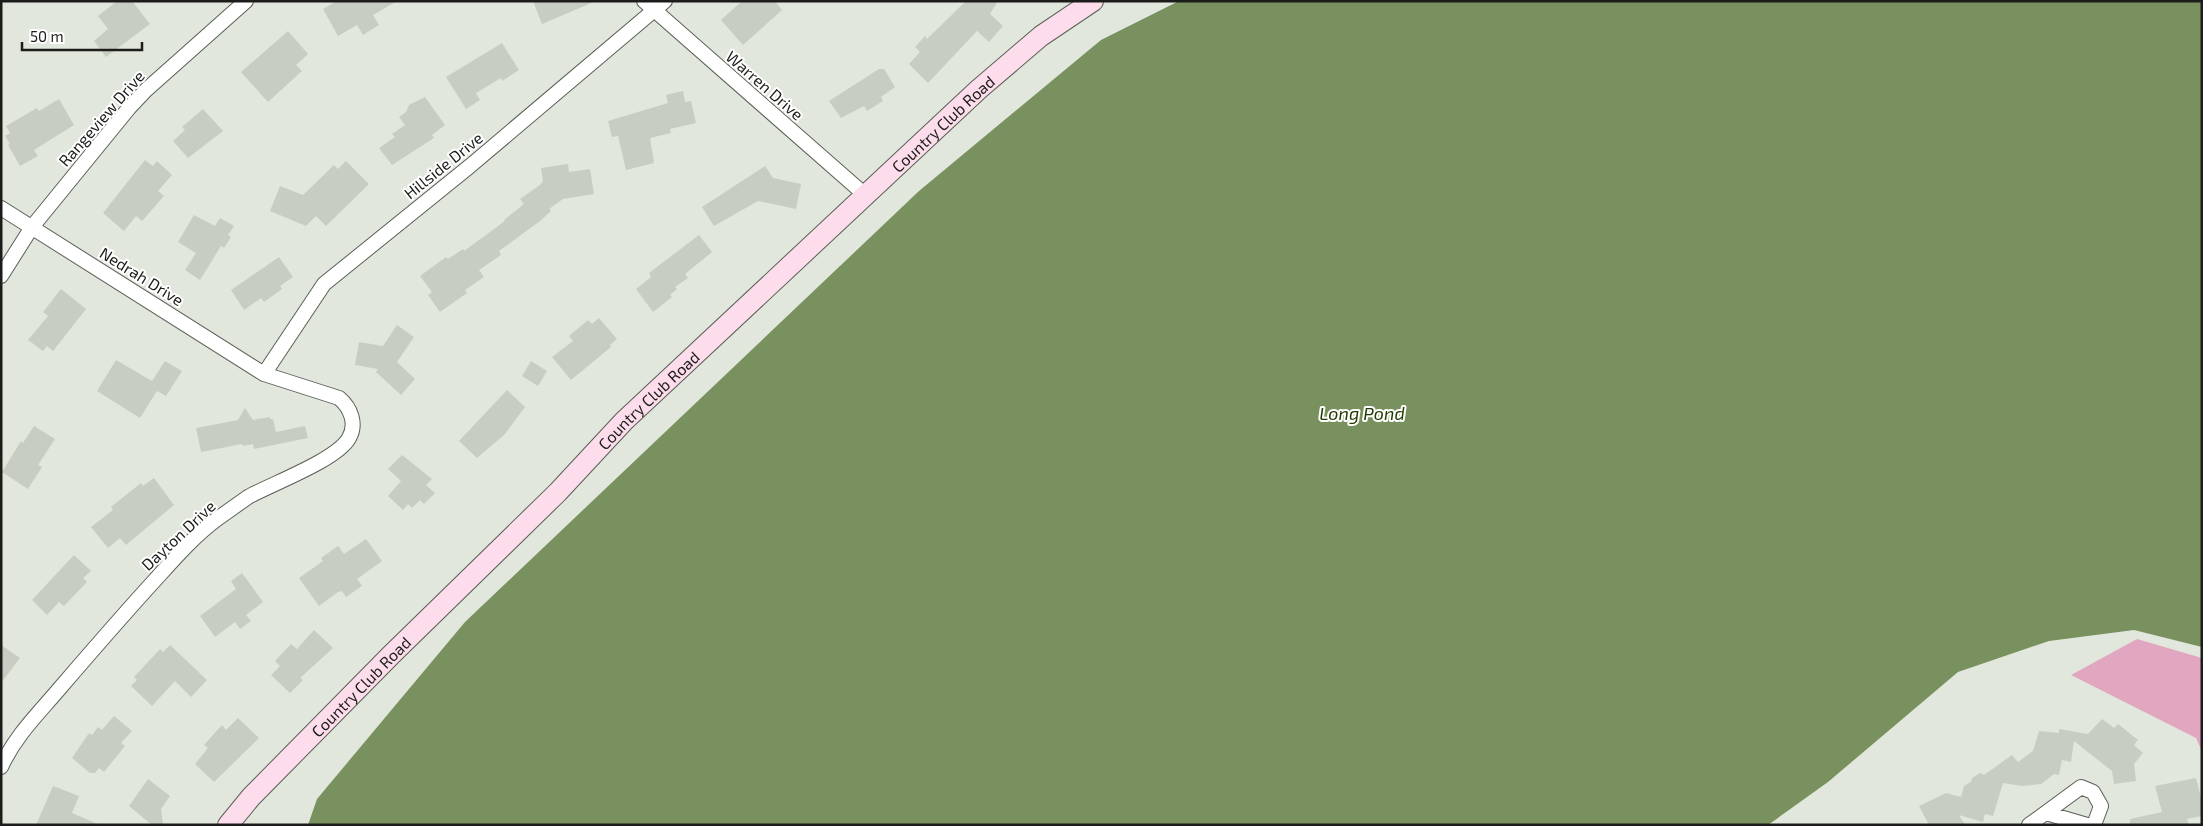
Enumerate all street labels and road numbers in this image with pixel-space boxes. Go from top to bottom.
street label: Warren Drive [723,46,807,124]
street label: Rangeview Drive [54,66,148,170]
street label: Country Club Road [887,71,998,176]
street label: Hillside Drive [400,128,486,202]
street label: Nedrah Drive [97,243,187,309]
street label: Country Club Road [593,347,703,453]
street label: Dayton Drive [137,496,219,574]
street label: Country Club Road [307,632,414,740]

